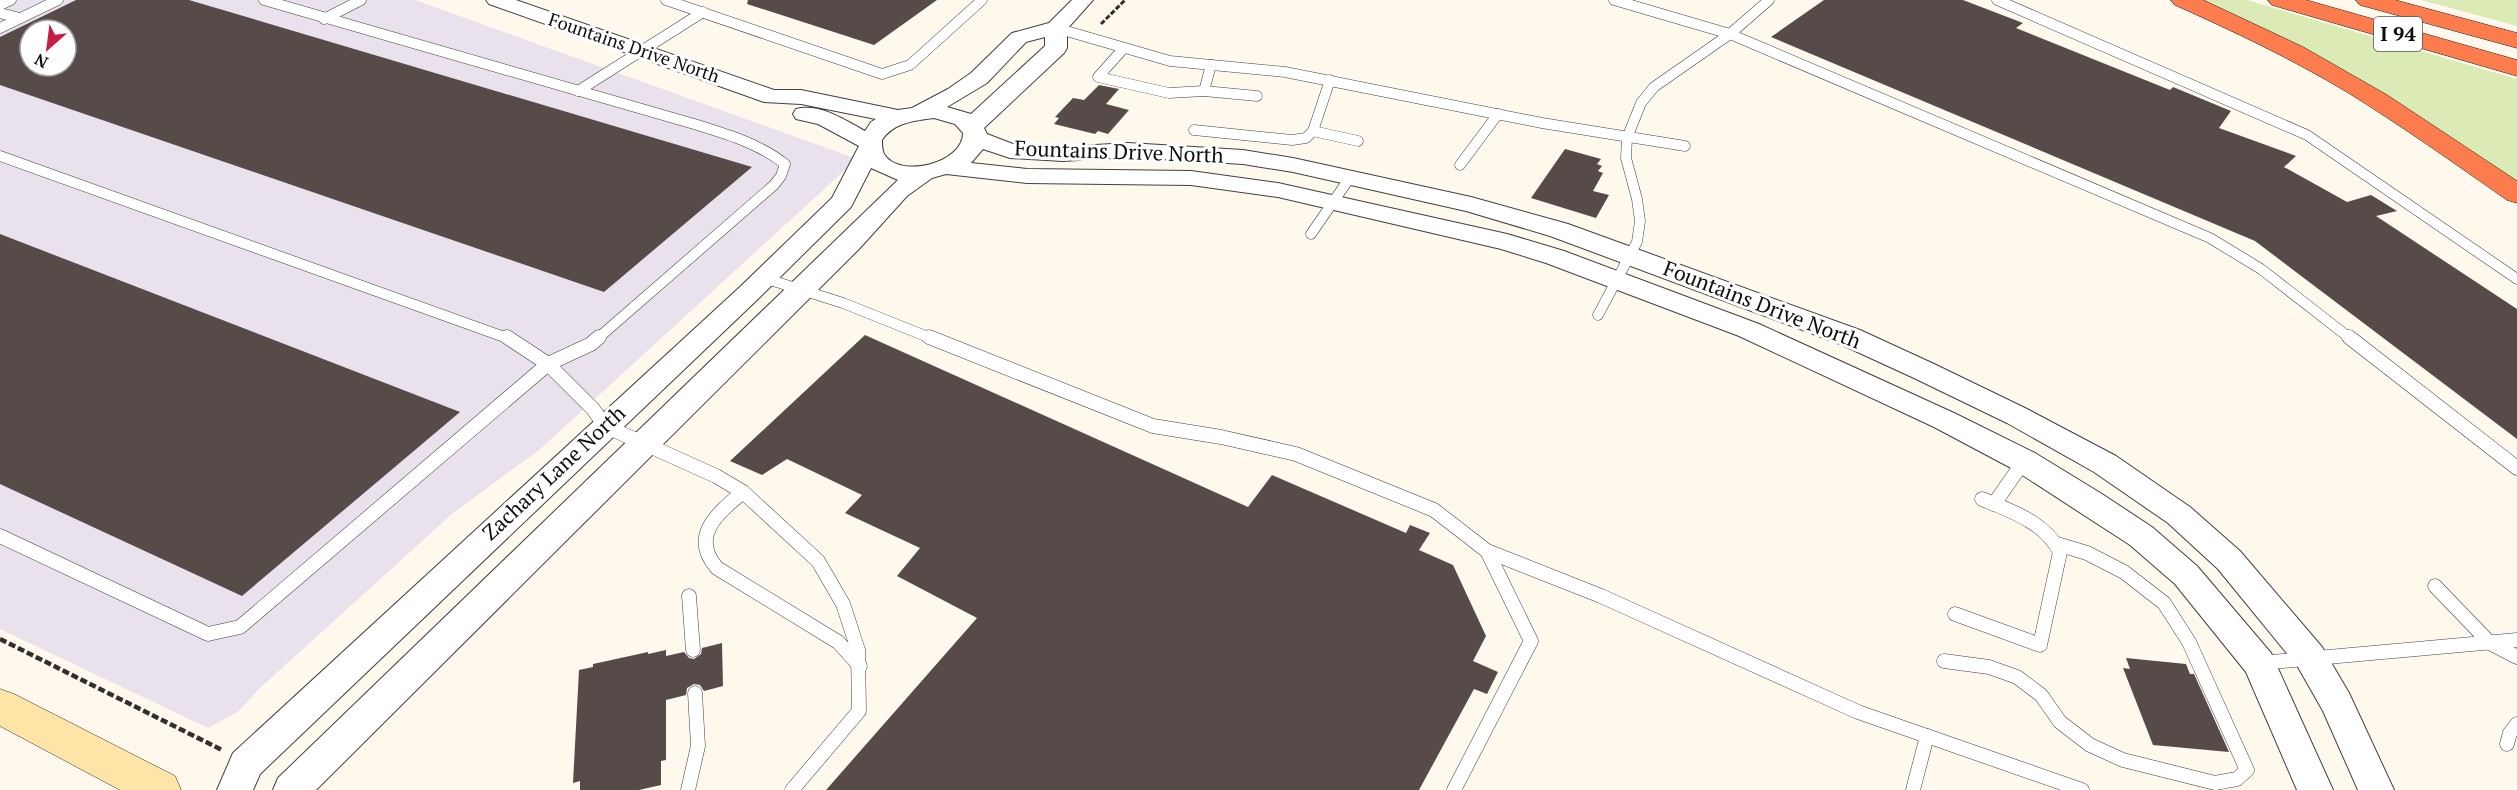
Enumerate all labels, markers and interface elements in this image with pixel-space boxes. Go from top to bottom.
street label: Fountains Drive North [546,7,723,88]
road number: I 94 [2374,17,2422,51]
north arrow [18,18,78,78]
text: N [30,49,51,74]
street label: Fountains Drive North [1014,133,1224,169]
street label: Fountains Drive North [1660,253,1865,355]
street label: Zachary Lane North [476,399,631,546]

